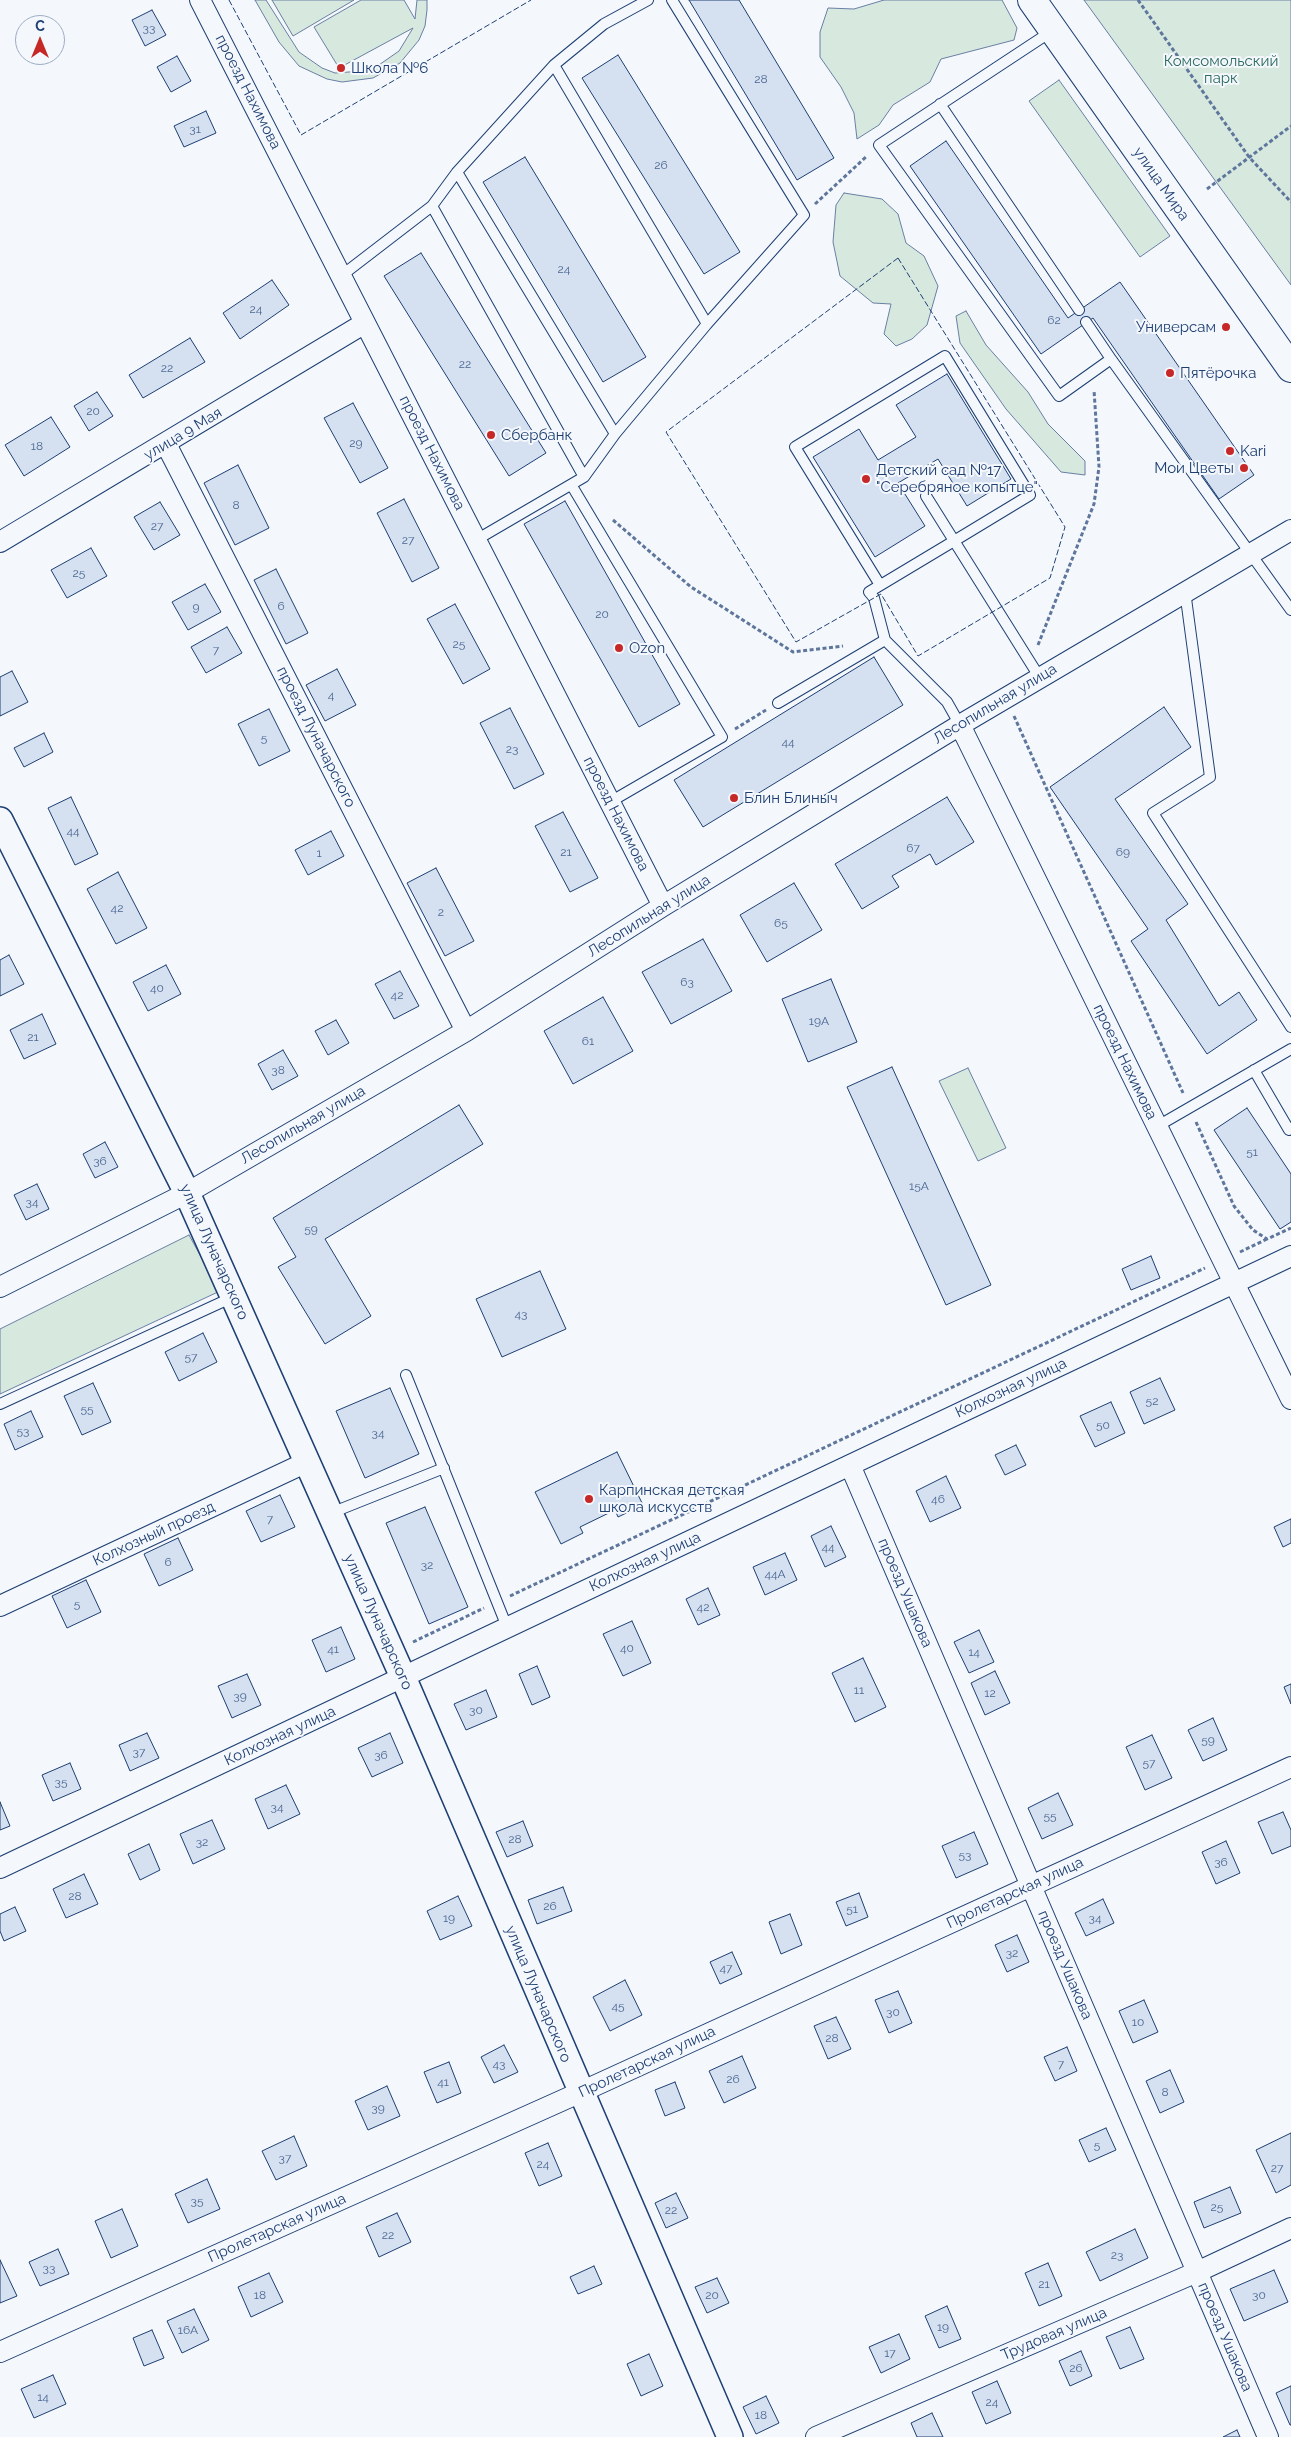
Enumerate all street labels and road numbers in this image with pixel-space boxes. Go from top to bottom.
street label: проезд Нахимова [211,32,285,152]
street label: улица Мира [1129,144,1193,224]
street label: проезд Нахимова [395,393,469,513]
street label: улица 9 Мая [141,404,225,464]
street label: Лесопильная улица [930,660,1060,748]
street label: проезд Луначарского [273,664,359,810]
street label: проезд Нахимова [579,754,653,874]
street label: Лесопильная улица [584,871,714,961]
street label: проезд Нахимова [1089,1001,1161,1123]
street label: Лесопильная улица [237,1082,369,1168]
street label: улица Луначарского [176,1181,252,1323]
street label: Колхозная улица [952,1354,1070,1422]
street label: Колхозный проезд [90,1498,218,1570]
street label: Колхозная улица [586,1528,704,1596]
street label: проезд Ушакова [874,1536,936,1650]
street label: улица Луначарского [340,1551,416,1693]
street label: Колхозная улица [221,1702,339,1770]
street label: Пролетарская улица [944,1853,1086,1933]
street label: проезд Ушакова [1034,1908,1096,2022]
street label: улица Луначарского [501,1923,575,2065]
street label: Пролетарская улица [576,2022,718,2102]
street label: Пролетарская улица [205,2189,349,2267]
street label: проезд Ушакова [1194,2280,1256,2394]
street label: Трудовая улица [999,2304,1109,2364]

